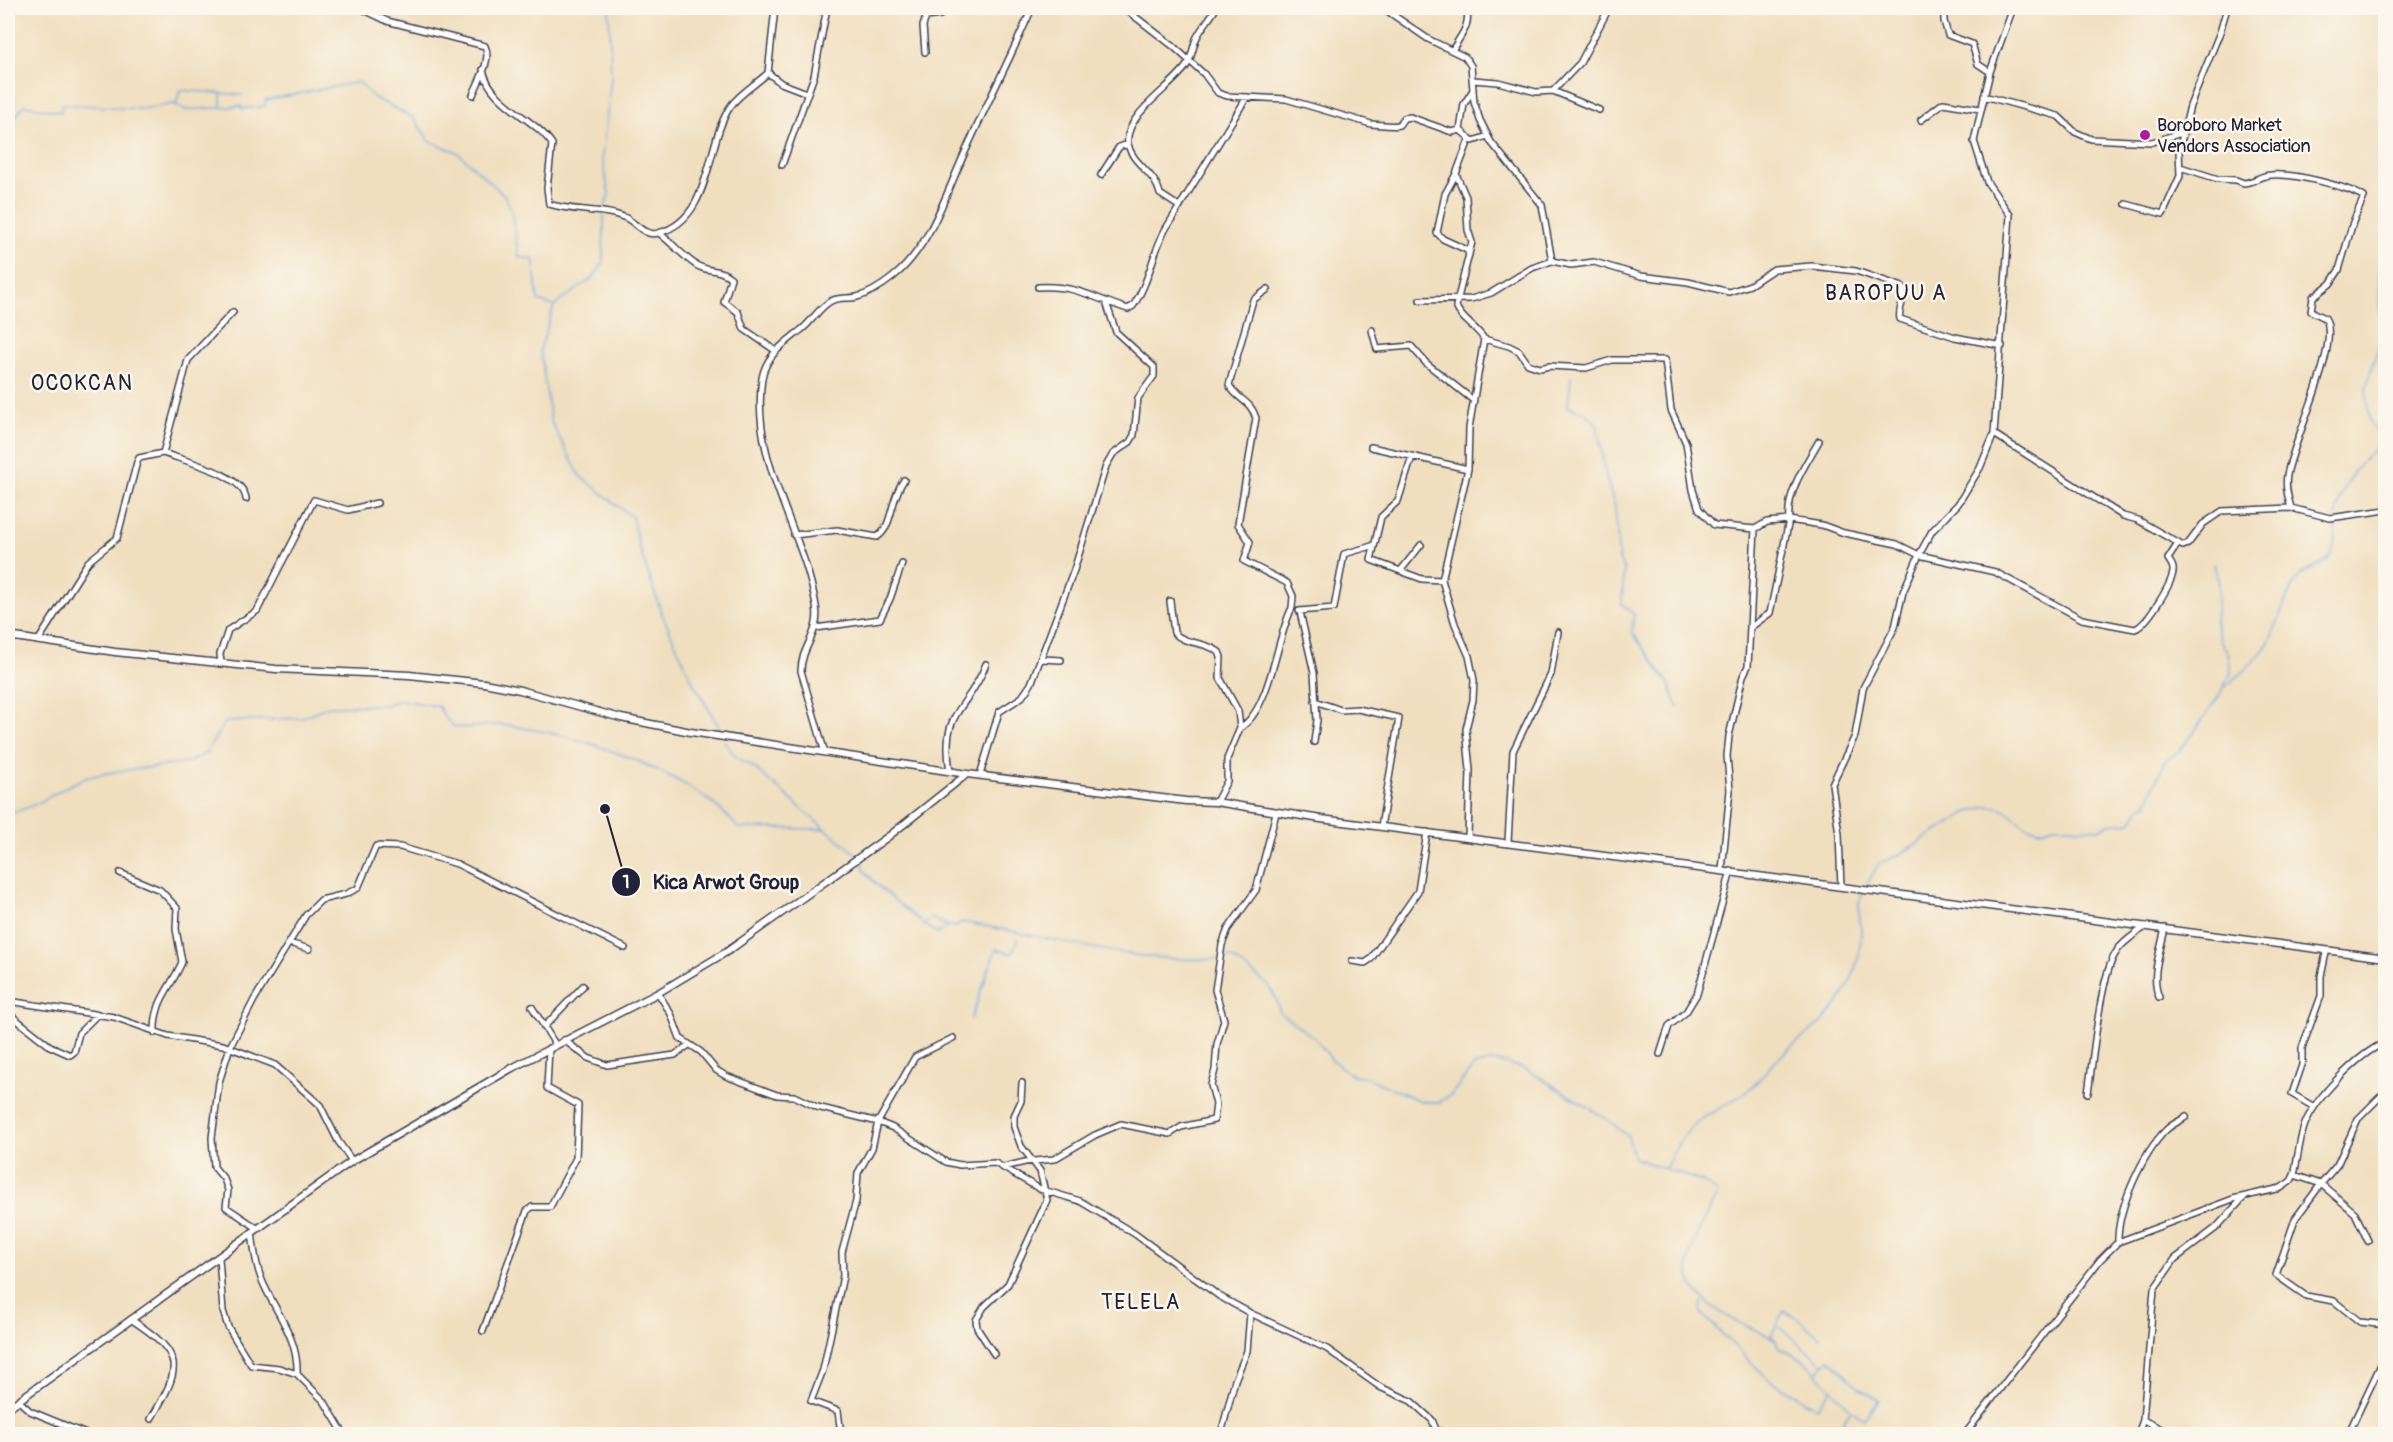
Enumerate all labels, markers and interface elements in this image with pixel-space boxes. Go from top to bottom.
place label: Boroboro Market Vendors Association [2157,114,2311,158]
marker: Boroboro Market Vendors Association [2138,128,2152,142]
district label: BAROPUU A [1825,280,1947,307]
district label: OCOKCAN [31,370,133,397]
callout: Kica Arwot Group [611,863,811,901]
text: Kica Arwot Group [653,870,800,895]
text: 1 [622,871,630,894]
district label: TELELA [1101,1289,1181,1316]

